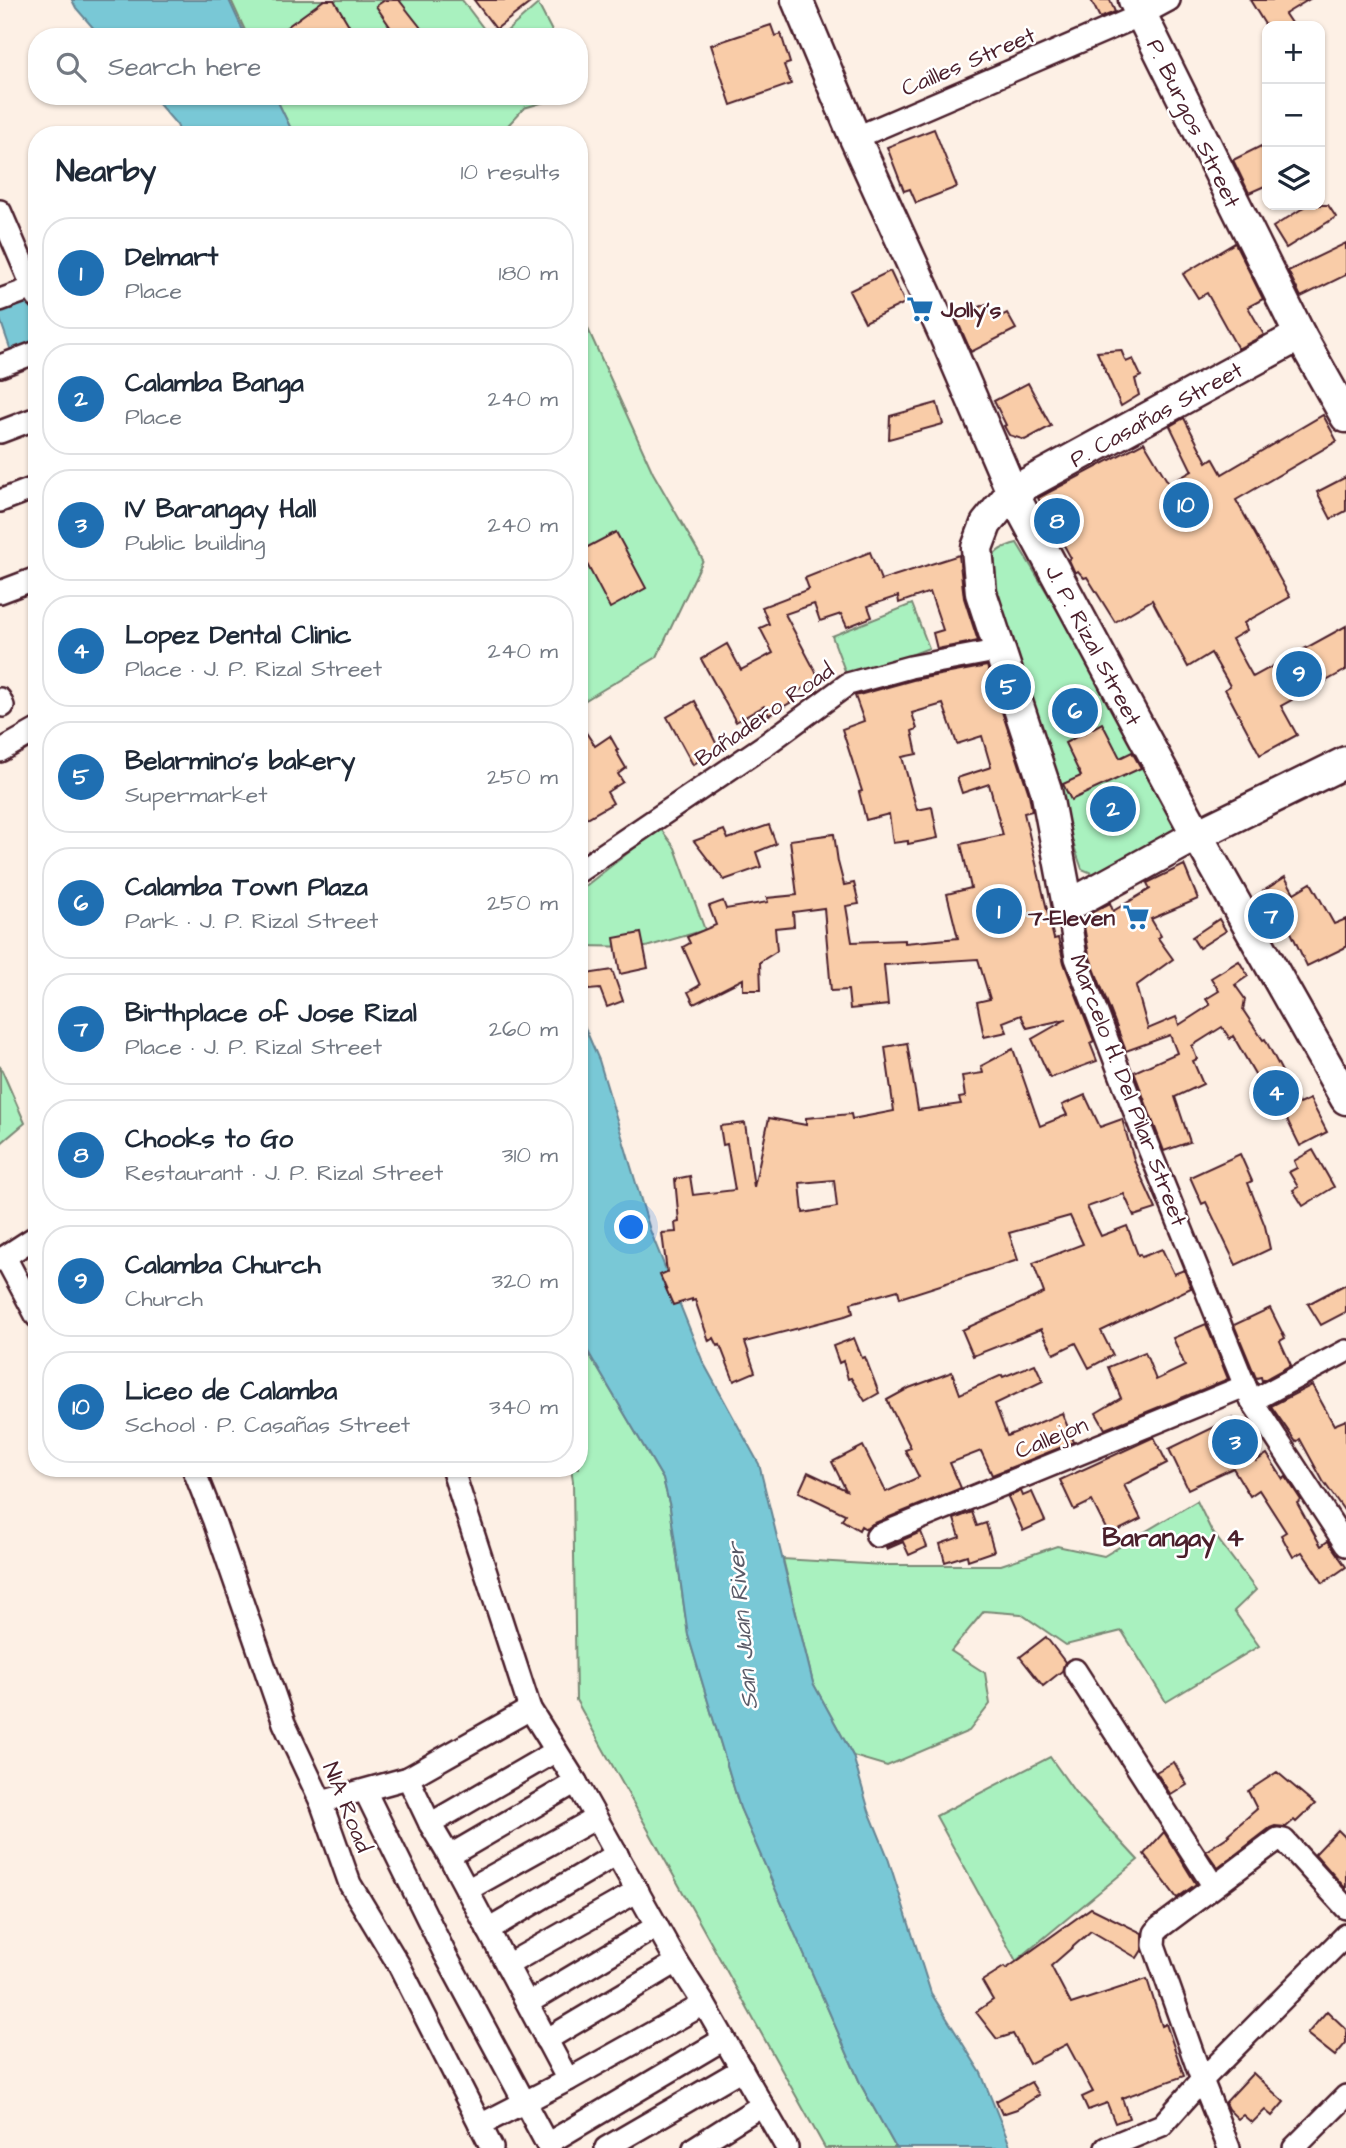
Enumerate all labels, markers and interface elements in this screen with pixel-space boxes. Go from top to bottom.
street label: Cailles Street [896,19,1041,105]
map controls [1262,21,1325,210]
button: + [1262,21,1325,84]
search box [28,28,588,105]
street label: P. Burgos Street [1137,34,1248,214]
icon: search [52,48,90,86]
text: Search here [108,49,261,85]
button: − [1262,84,1325,147]
button: layers [1262,147,1325,210]
text: Nearby [56,151,156,193]
text: 10 results [461,156,560,188]
text: Delmart [125,239,218,275]
text: 1 [80,257,82,289]
text: 180 m [499,257,558,289]
text: Place [125,275,182,307]
supermarket icon: Jolly's [905,294,935,324]
place label: Jolly's [940,294,1002,328]
street label: P. Casañas Street [1064,354,1249,476]
text: Calamba Banga [125,365,304,401]
text: 2 [74,383,88,415]
text: 240 m [488,383,558,415]
text: Place [125,401,182,433]
pin: 10 [1163,479,1209,531]
text: IV Barangay Hall [125,491,316,527]
pin: 8 [1034,495,1080,547]
text: 3 [75,509,87,541]
text: 240 m [488,509,558,541]
text: Public building [125,527,265,559]
street label: J. P. Rizal Street [1037,559,1149,732]
text: Lopez Dental Clinic [125,617,351,653]
text: 4 [73,635,89,667]
text: 240 m [488,635,558,667]
pin: 9 [1276,648,1322,700]
text: Place · J. P. Rizal Street [125,653,382,685]
street label: Bañadero Road [689,655,841,775]
pin: 5 [985,661,1031,713]
pin: 6 [1052,685,1098,737]
text: Belarmino's bakery [125,743,355,779]
text: 5 [73,761,89,793]
text: 250 m [487,761,558,793]
text: Supermarket [125,779,268,811]
pin: 2 [1090,783,1136,835]
text: Calamba Town Plaza [125,869,368,905]
pin: 1 [976,885,1022,937]
text: 6 [74,887,88,919]
text: 250 m [487,887,558,919]
pin: 7 [1248,890,1294,942]
place label: 7-Eleven [1027,902,1115,934]
supermarket icon: 7-Eleven [1121,902,1151,932]
text: Park · J. P. Rizal Street [125,905,378,937]
street label: Marcelo H. Del Pilar Street [1061,950,1195,1232]
text: Birthplace of Jose Rizal [125,995,417,1031]
text: 7 [74,1013,88,1045]
text: 260 m [489,1013,558,1045]
text: Place · J. P. Rizal Street [125,1031,382,1063]
pin: 4 [1253,1067,1299,1119]
text: Chooks to Go [125,1121,293,1157]
text: 8 [74,1139,88,1171]
text: 310 m [502,1139,558,1171]
text: Restaurant · J. P. Rizal Street [125,1157,443,1189]
your location [614,1210,648,1244]
text: Calamba Church [125,1247,321,1283]
text: 9 [74,1265,88,1297]
text: 320 m [492,1265,558,1297]
text: Church [125,1283,203,1315]
text: Liceo de Calamba [125,1373,337,1409]
text: 10 [72,1391,90,1423]
text: 340 m [489,1391,558,1423]
text: School · P. Casañas Street [125,1409,410,1441]
street label: Callejon [1010,1409,1093,1467]
pin: 3 [1212,1416,1258,1468]
district label: Barangay 4 [1102,1520,1244,1559]
water label: San Juan River [719,1538,767,1711]
street label: NIA Road [315,1757,380,1857]

